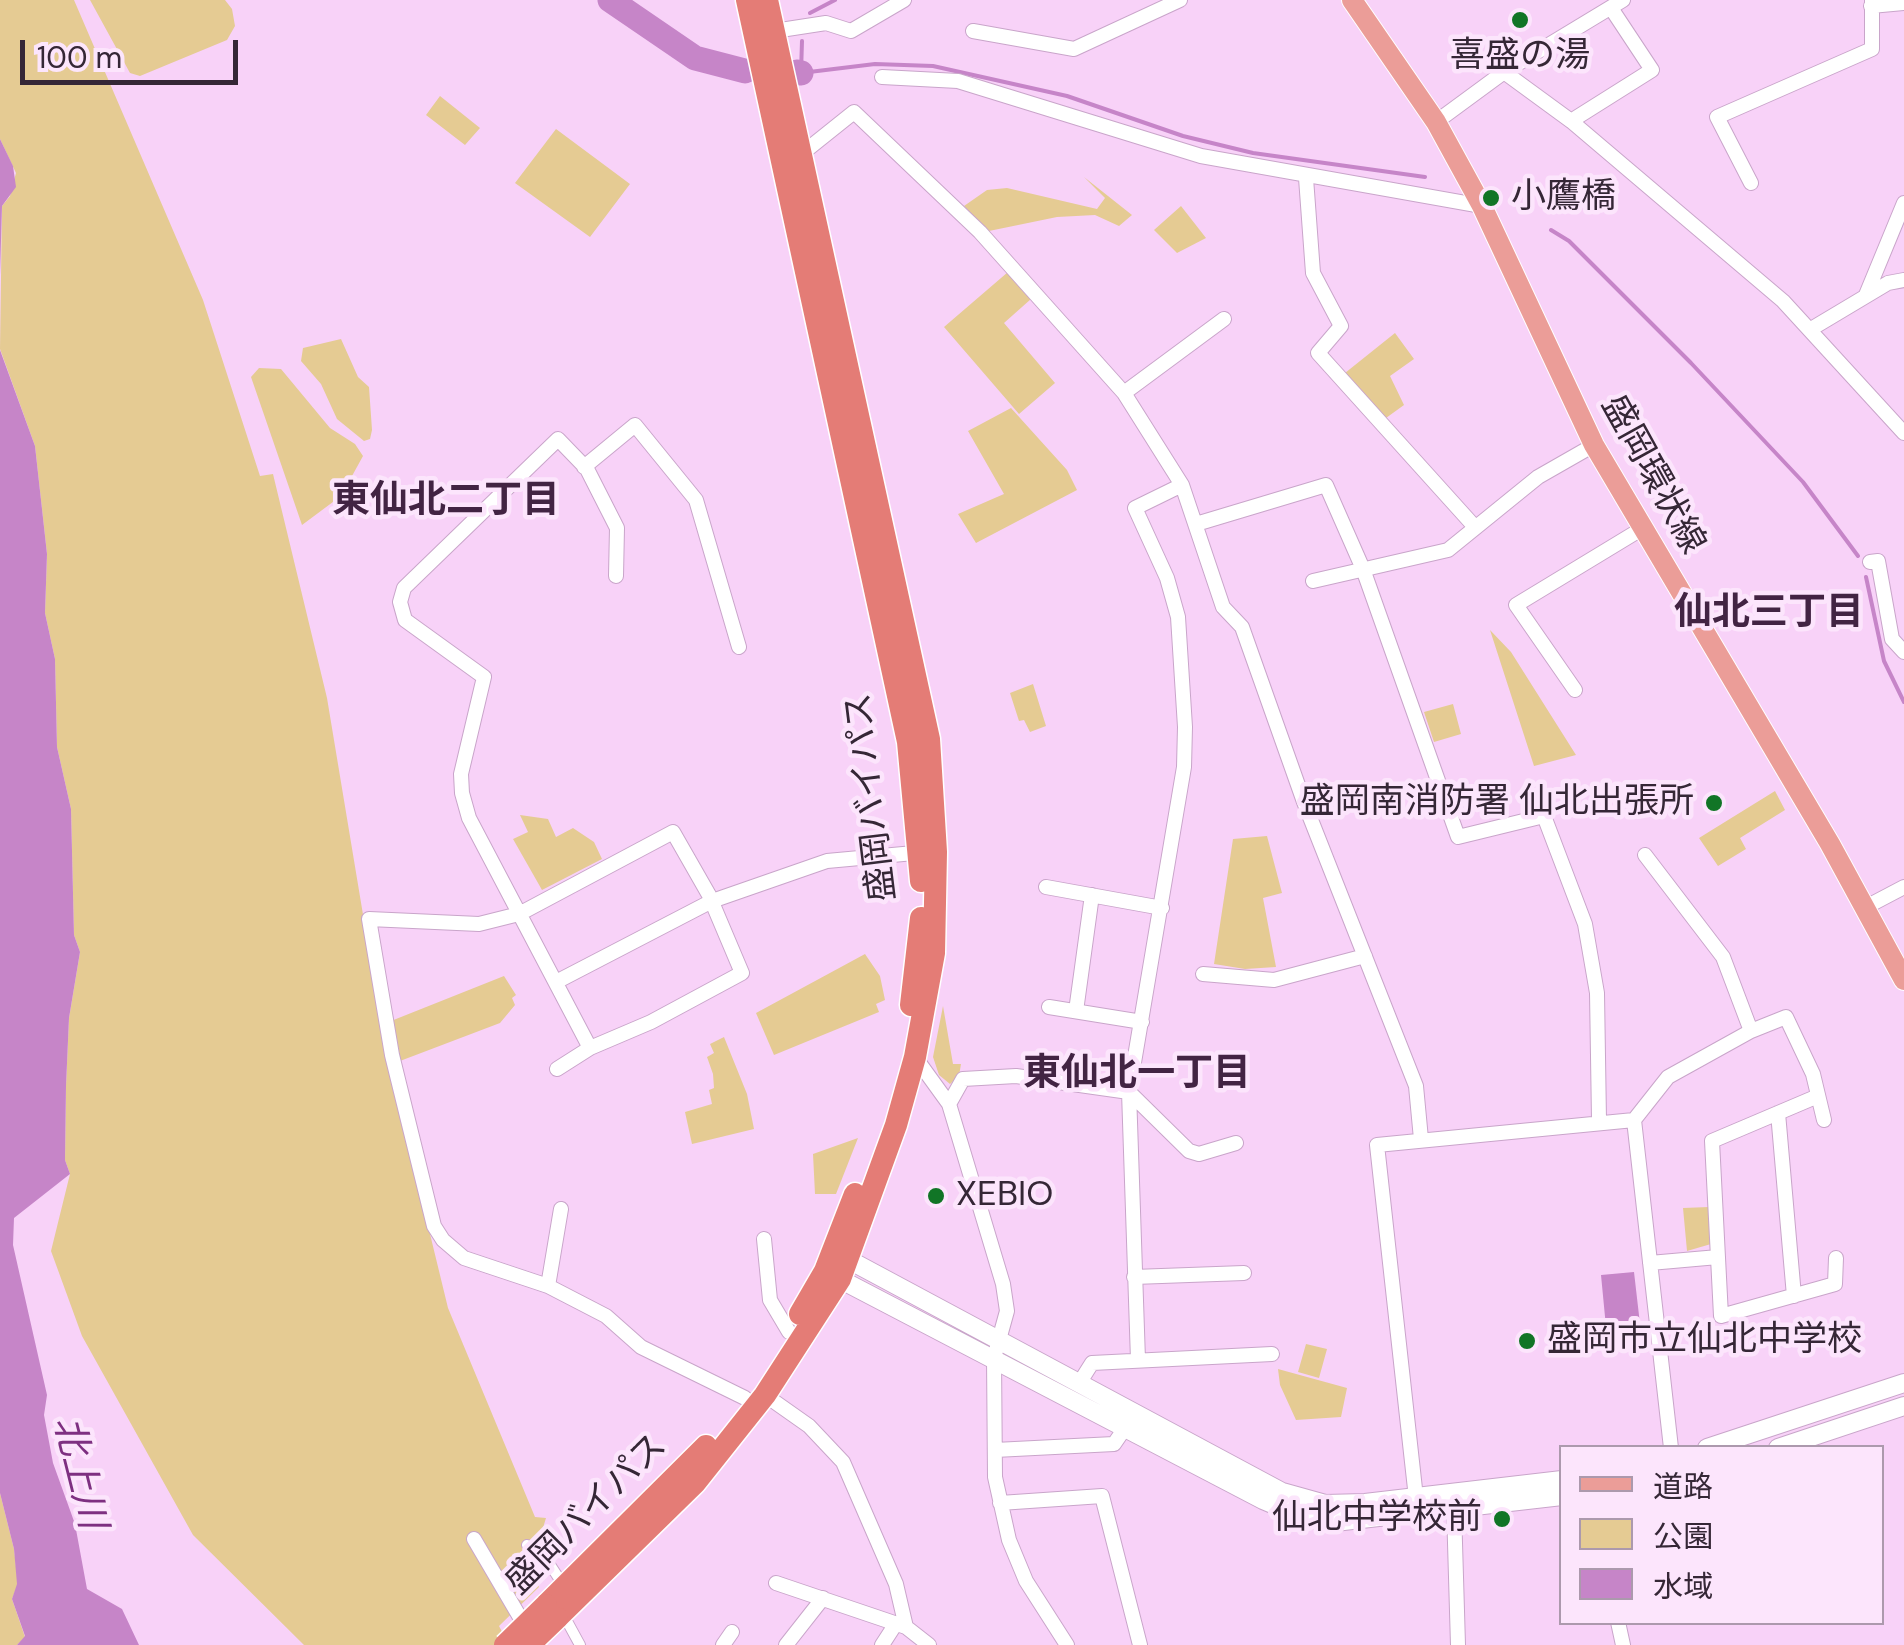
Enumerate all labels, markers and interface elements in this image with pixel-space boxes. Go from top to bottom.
marker: 喜盛の湯 [1509,9,1531,31]
scale bar [25,20,242,82]
place label: 喜盛の湯 [1450,36,1590,78]
text: 100 m [37,38,122,77]
place label: 小鷹橋 [1511,177,1616,219]
marker: 小鷹橋 [1480,187,1502,209]
street label: 盛岡環状線 [1591,388,1713,562]
district label: 東仙北二丁目 [332,479,560,525]
district label: 仙北三丁目 [1674,591,1864,637]
street label: 盛岡バイパス [838,690,906,904]
place label: 盛岡南消防署 仙北出張所 [1300,782,1694,824]
marker: 盛岡南消防署 仙北出張所 [1703,792,1725,814]
district label: 東仙北一丁目 [1023,1052,1251,1098]
place label: XEBIO [956,1175,1053,1217]
marker: XEBIO [925,1185,947,1207]
place label: 盛岡市立仙北中学校 [1547,1320,1862,1362]
marker: 盛岡市立仙北中学校 [1516,1330,1538,1352]
water label: 北上川 [42,1412,114,1534]
street label: 盛岡バイパス [498,1426,676,1604]
legend [1559,1445,1884,1625]
text: 道路 [1653,1467,1713,1506]
place label: 仙北中学校前 [1272,1498,1482,1540]
marker: 仙北中学校前 [1491,1508,1513,1530]
text: 公園 [1653,1517,1713,1556]
text: 水域 [1653,1567,1713,1606]

